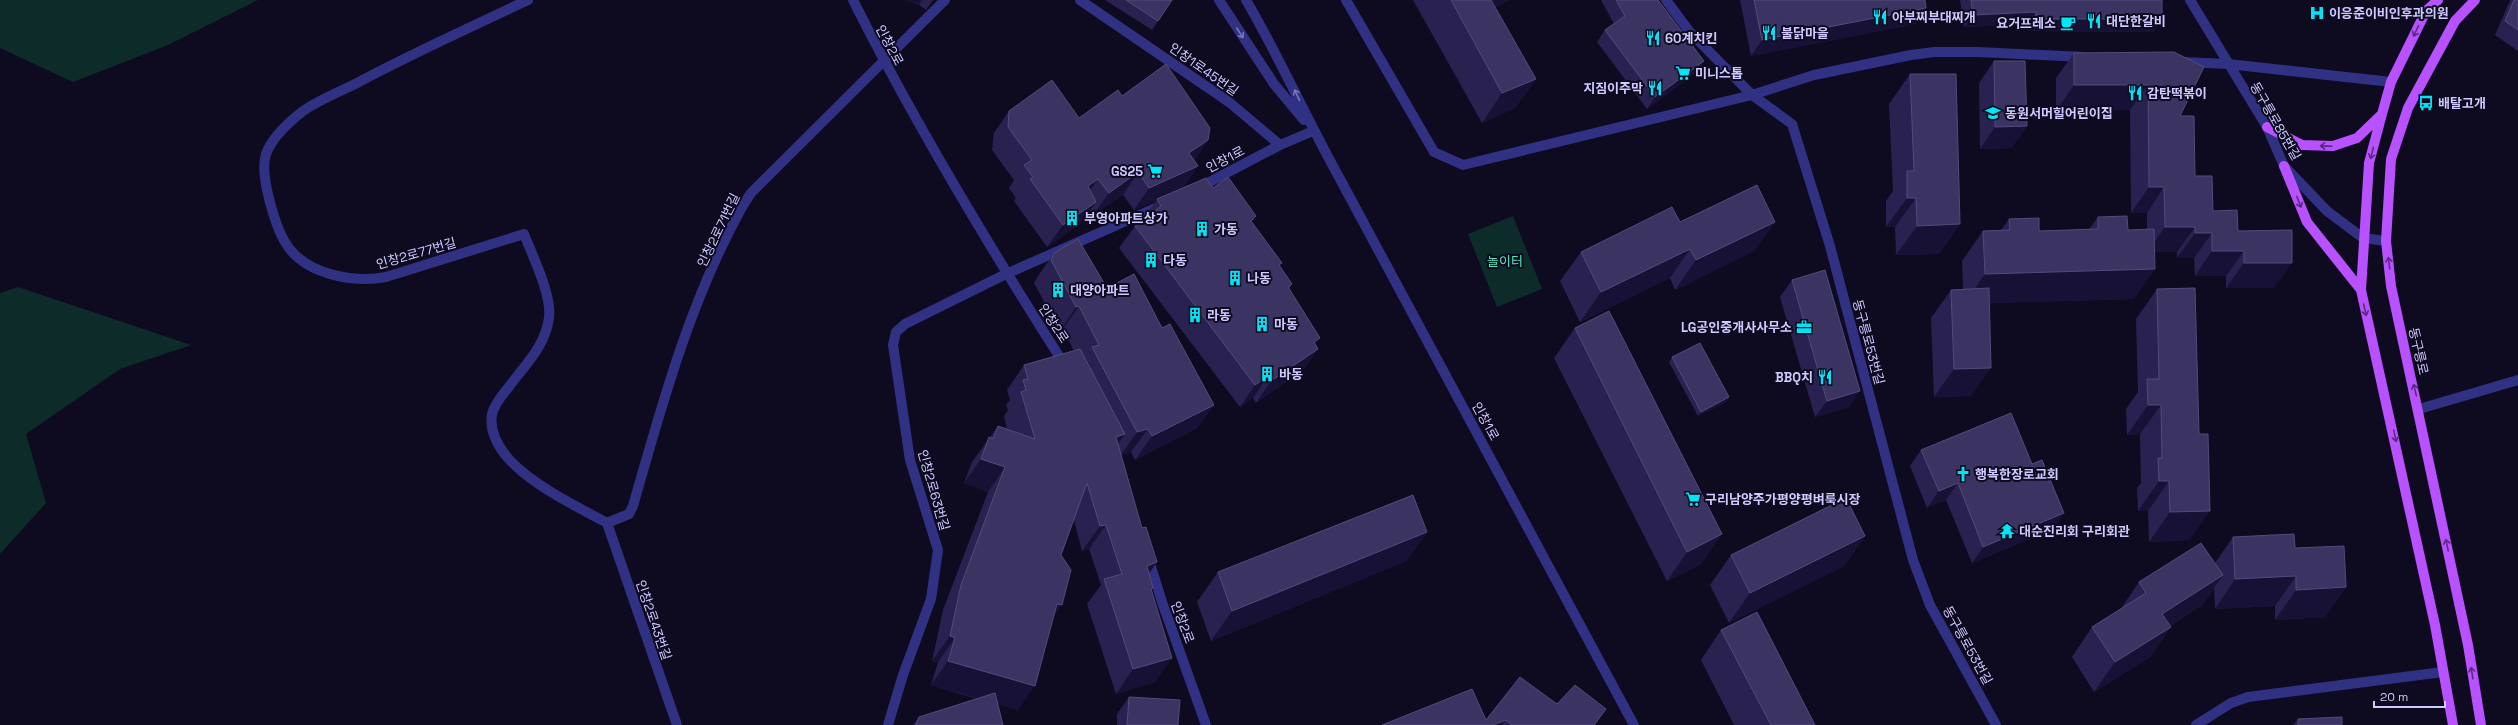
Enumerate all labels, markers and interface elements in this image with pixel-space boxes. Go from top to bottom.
hospital icon: 이응준이비인후과의원 [2308,4,2326,22]
place label: 이응준이비인후과의원 [2329,5,2449,22]
restaurant icon: 아부찌부대찌개 [1871,8,1889,26]
place label: 아부찌부대찌개 [1892,9,1976,26]
restaurant icon: 대단한갈비 [2085,12,2103,30]
place label: 대단한갈비 [2106,13,2166,30]
cafe icon: 요거프레소 [2059,14,2077,32]
place label: 요거프레소 [1996,15,2056,32]
street label: 인창2로 [872,22,907,69]
restaurant icon: 불닭마을 [1760,24,1778,42]
place label: 불닭마을 [1781,25,1829,42]
one-way arrow [2412,25,2419,37]
one-way arrow [1236,27,1244,38]
restaurant icon: 60계치킨 [1644,29,1662,47]
place label: 60계치킨 [1665,30,1717,47]
street label: 인창1로45번길 [1166,39,1242,100]
supermarket icon: 미니스톱 [1674,64,1692,82]
place label: 미니스톱 [1695,65,1743,82]
restaurant icon: 지짐이주막 [1646,79,1664,97]
street label: 동구릉로85번길 [2246,79,2305,163]
place label: 지짐이주막 [1583,80,1643,97]
restaurant icon: 감탄떡볶이 [2126,84,2144,102]
place label: 감탄떡볶이 [2147,85,2207,102]
one-way arrow [1293,90,1300,102]
bus stop icon: 배탈고개 [2417,94,2435,112]
place label: 배탈고개 [2438,95,2486,112]
school or university icon: 동원서머힐어린이집 [1984,104,2002,122]
place label: 동원서머힐어린이집 [2005,105,2113,122]
street label: 인창1로 [1203,142,1247,177]
one-way arrow [2320,142,2333,150]
one-way arrow [2368,146,2375,159]
supermarket icon: GS25 [1146,162,1164,180]
place label: GS25 [1111,163,1143,180]
street label: 인창2로71번길 [693,190,744,270]
one-way arrow [2295,196,2303,208]
building icon: 부영아파트상가 [1063,209,1081,227]
place label: 부영아파트상가 [1084,210,1168,227]
building icon: 가동 [1193,220,1211,238]
place label: 가동 [1214,221,1238,238]
street label: 인창2로77번길 [374,234,458,273]
building icon: 다동 [1142,251,1160,269]
place label: 다동 [1163,252,1187,269]
park label: 놀이터 [1487,253,1523,270]
one-way arrow [2385,257,2392,270]
building icon: 나동 [1226,269,1244,287]
place label: 나동 [1247,270,1271,287]
building icon: 대양아파트 [1049,281,1067,299]
place label: 대양아파트 [1070,282,1130,299]
street label: 동구릉로53번길 [1849,298,1888,387]
street label: 인창2로 [1035,300,1073,346]
one-way arrow [2362,303,2370,316]
building icon: 라동 [1186,306,1204,324]
place label: 라동 [1207,307,1231,324]
building icon: 마동 [1253,315,1271,333]
place label: 마동 [1274,316,1298,333]
office icon: LG공인중개사사무소 [1795,318,1813,336]
place label: LG공인중개사사무소 [1681,319,1792,336]
street label: 동구릉로 [2405,326,2432,376]
building icon: 바동 [1258,365,1276,383]
place label: 바동 [1279,366,1303,383]
restaurant icon: BBQ치 [1816,368,1834,386]
place label: BBQ치 [1775,369,1813,386]
one-way arrow [2410,384,2418,397]
street label: 인창1로 [1468,399,1503,443]
one-way arrow [2391,430,2399,443]
street label: 인창2로63번길 [914,448,953,533]
church icon: 행복한장로교회 [1954,465,1972,483]
place label: 행복한장로교회 [1975,466,2059,483]
supermarket icon: 구리남양주가평양평벼룩시장 [1684,490,1702,508]
place label: 구리남양주가평양평벼룩시장 [1705,491,1861,508]
temple icon: 대순진리회 구리회관 [1998,522,2016,540]
place label: 대순진리회 구리회관 [2019,523,2130,540]
one-way arrow [2443,539,2451,552]
street label: 인창2로43번길 [632,578,675,662]
street label: 인창2로 [1167,599,1198,646]
street label: 동구릉로53번길 [1939,603,1996,688]
one-way arrow [2468,667,2476,680]
scale bar [2374,683,2445,709]
text: 20 m [2380,689,2408,705]

